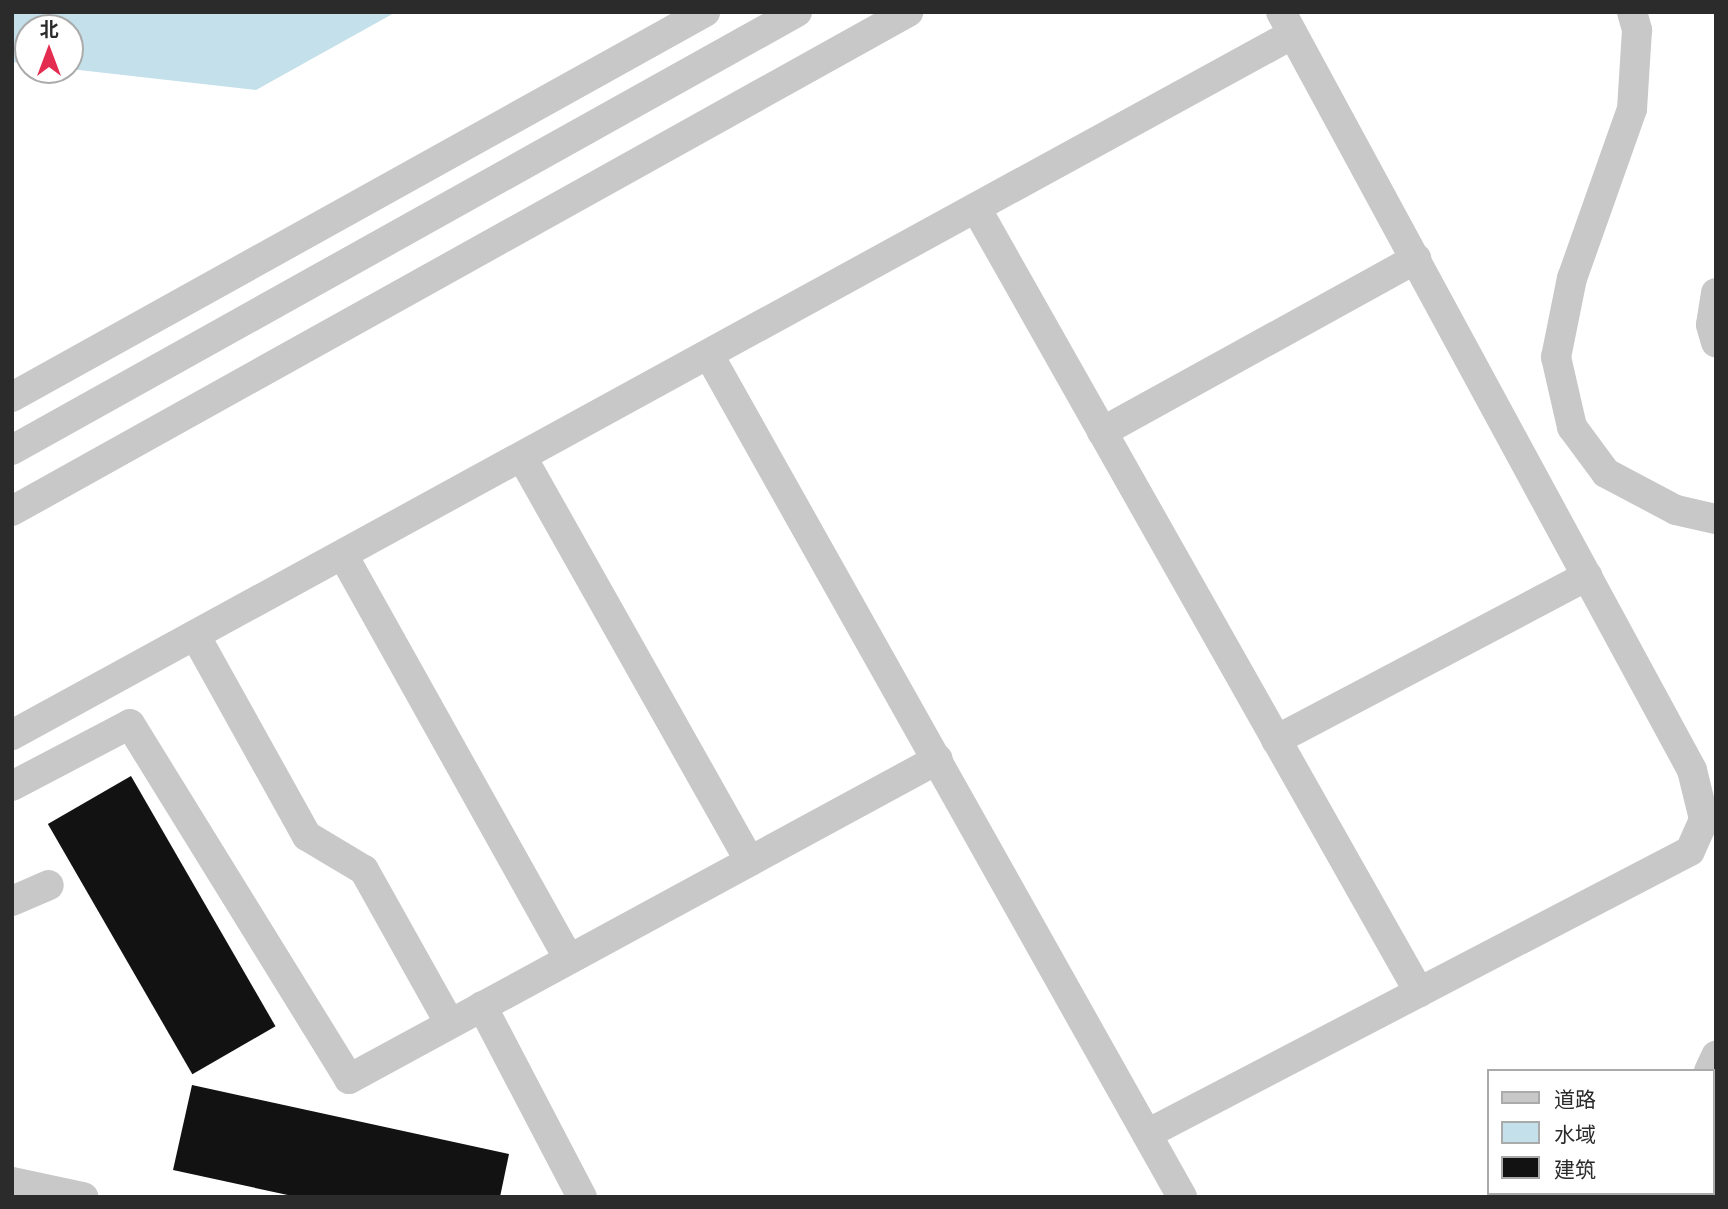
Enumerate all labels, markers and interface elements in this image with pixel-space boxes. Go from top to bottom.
north arrow [14,14,84,84]
text: 北 [39,17,59,42]
legend [1486,1069,1714,1195]
text: 道路 [1554,1086,1596,1113]
text: 水域 [1554,1121,1596,1148]
text: 建筑 [1554,1156,1596,1183]

